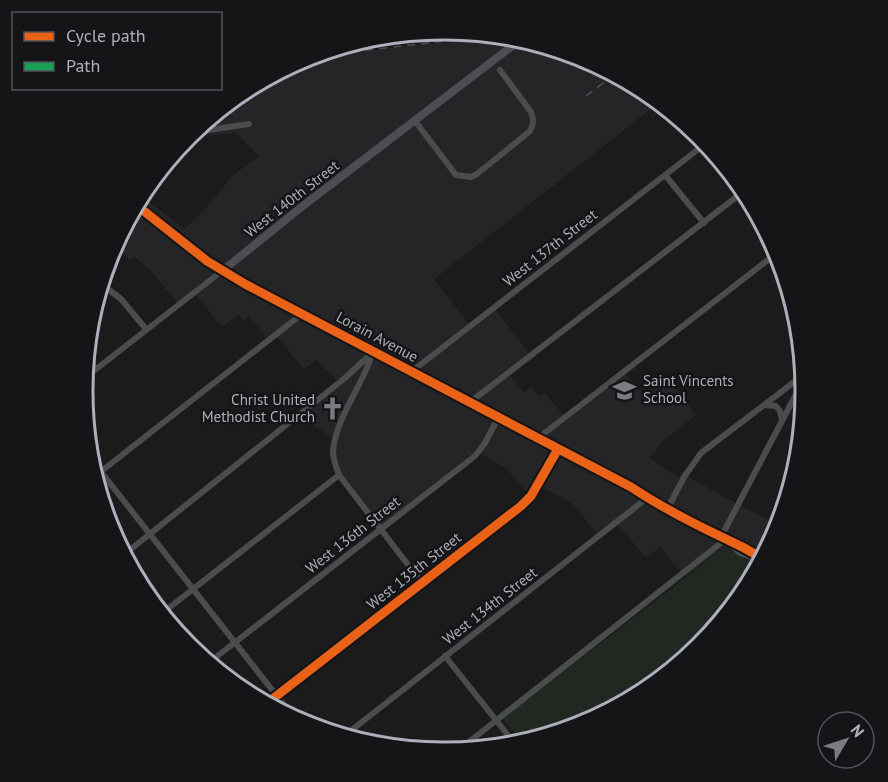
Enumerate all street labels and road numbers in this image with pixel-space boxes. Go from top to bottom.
street label: West 140th Street [241,156,343,241]
street label: West 137th Street [499,205,601,290]
street label: Lorain Avenue [333,307,421,366]
street label: West 136th Street [302,492,404,577]
street label: West 135th Street [363,528,465,613]
street label: West 134th Street [439,563,541,648]

